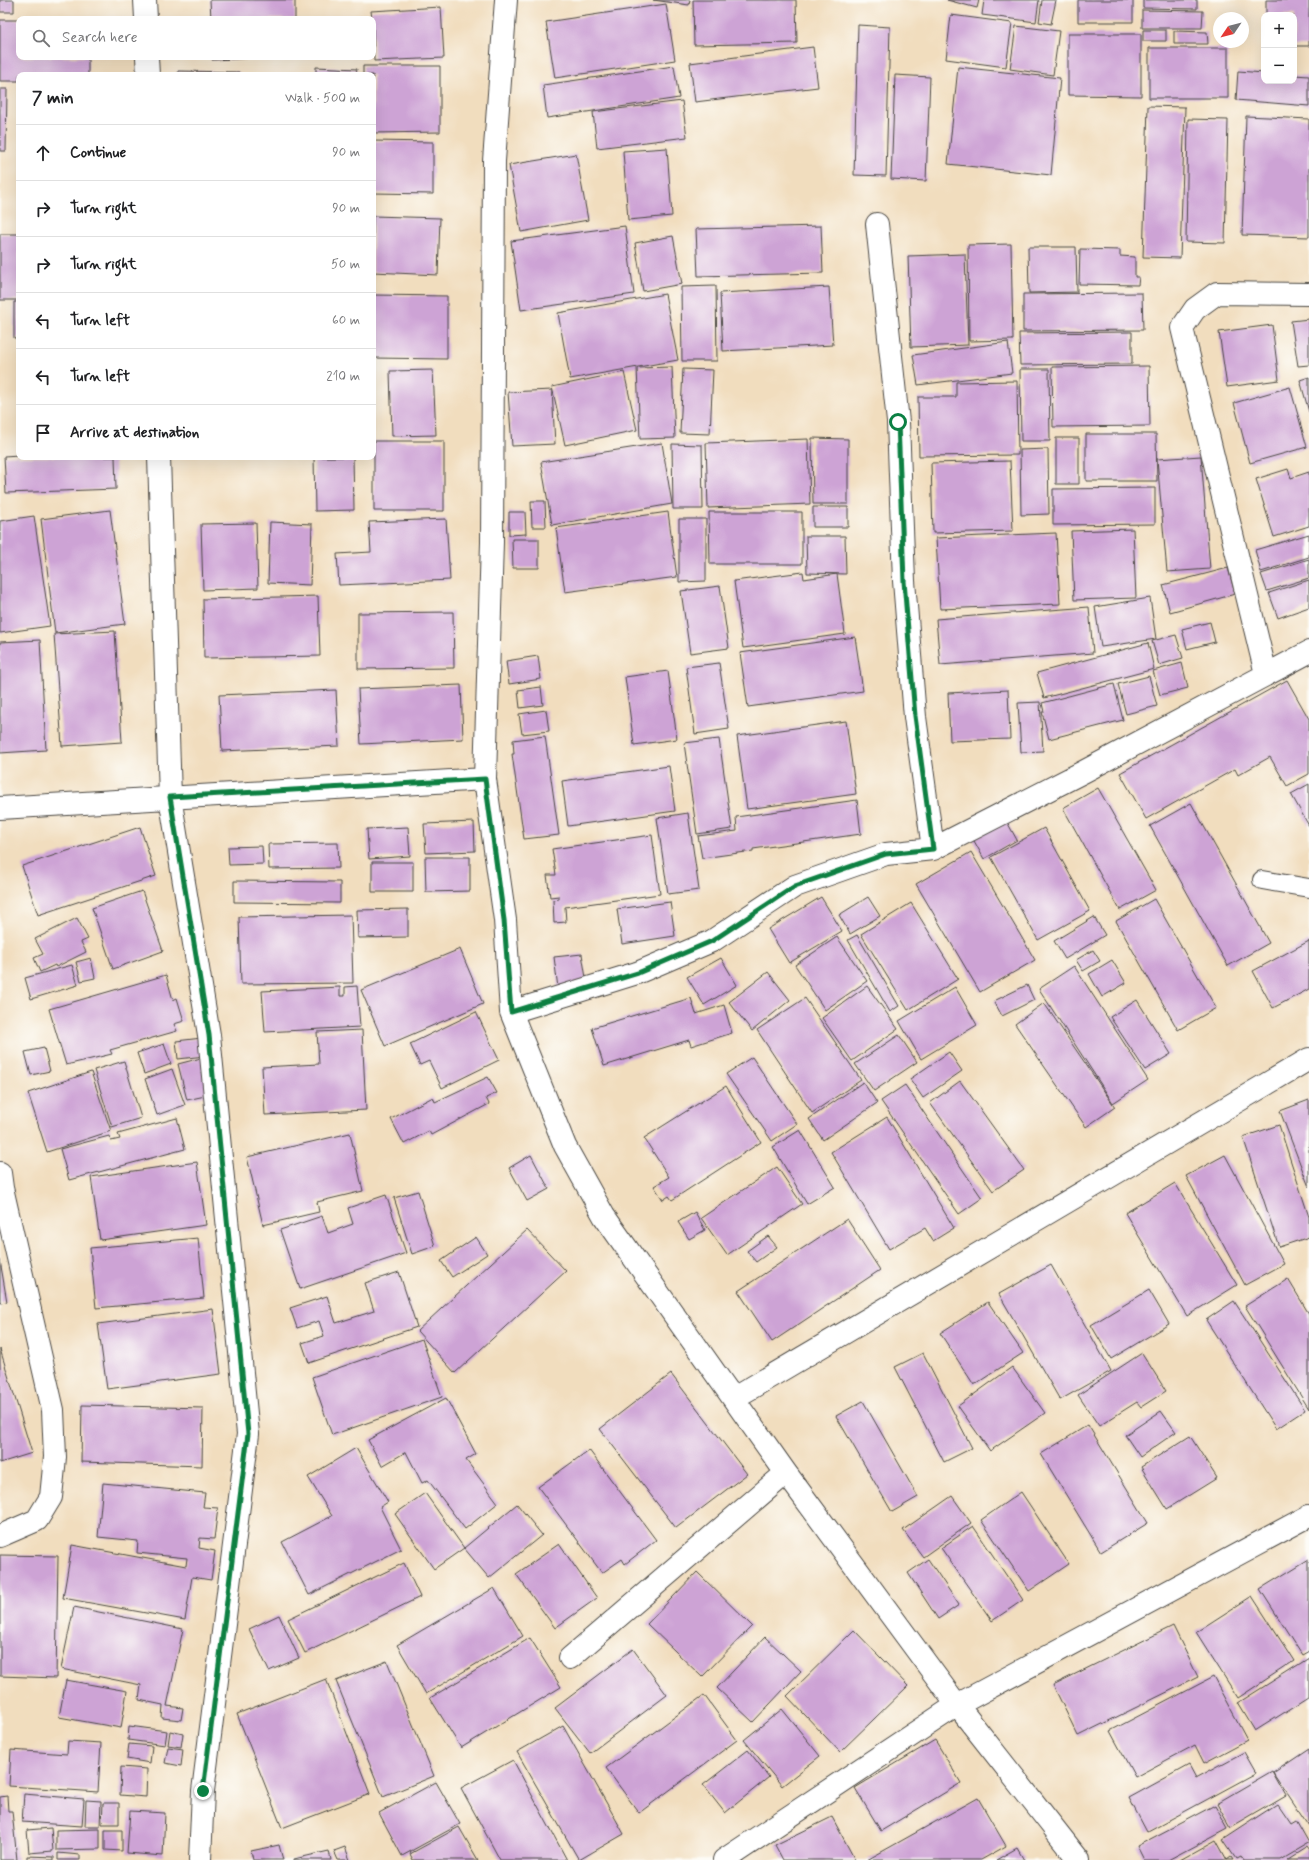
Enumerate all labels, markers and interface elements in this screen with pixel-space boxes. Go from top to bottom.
north arrow [1213,12,1249,48]
map controls [1261,12,1297,84]
button: + [1261,12,1297,48]
search box [16,16,376,60]
icon: search [30,27,52,49]
text: Search here [62,28,138,48]
button: − [1261,48,1297,84]
text: 7 min [32,87,74,109]
text: Walk · 500 m [285,90,360,107]
icon: ahead [32,142,54,164]
text: Continue [70,143,126,163]
text: 90 m [332,144,360,161]
icon: right [32,198,54,220]
text: Turn right [70,199,137,219]
text: 90 m [332,200,360,217]
icon: right [32,254,54,276]
text: Turn right [70,255,137,275]
text: 50 m [331,256,360,273]
icon: left [32,310,54,332]
text: Turn left [70,311,130,331]
text: 60 m [332,312,360,329]
icon: left [32,366,54,388]
text: Turn left [70,367,130,387]
text: 210 m [326,368,360,385]
route start [889,413,907,431]
icon: arrive [32,422,54,444]
text: Arrive at destination [70,423,199,443]
route end [194,1782,212,1800]

